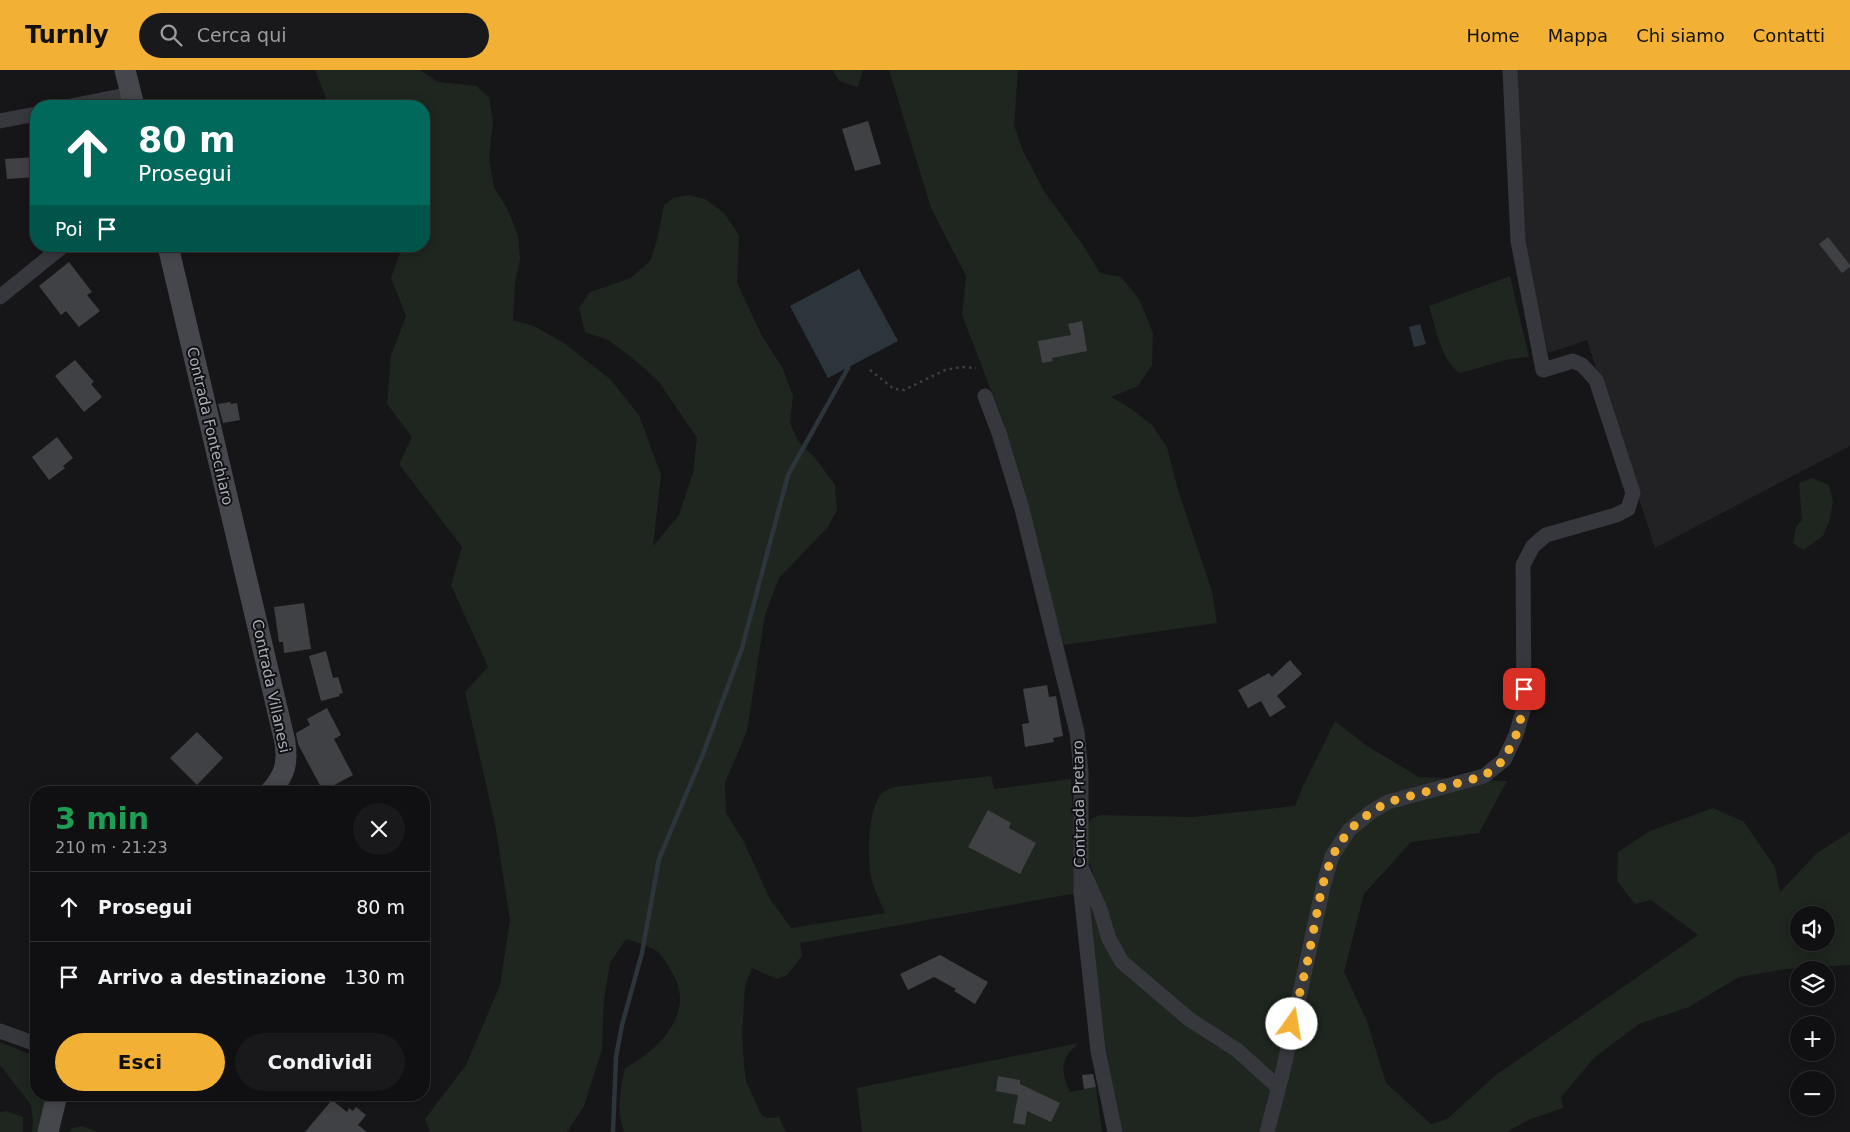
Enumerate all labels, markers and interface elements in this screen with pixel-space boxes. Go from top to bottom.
search box [139,13,489,58]
text: Turnly [25,21,109,49]
icon: search [157,21,185,49]
text: Cerca qui [197,24,287,46]
text: Home [1467,25,1520,46]
text: Mappa [1548,25,1608,46]
text: Chi siamo [1636,25,1725,46]
text: Contatti [1753,25,1825,46]
icon: ahead [55,120,120,185]
text: 80 m [138,120,235,160]
text: Prosegui [138,161,232,186]
icon: arrive [93,215,121,243]
text: Poi [55,218,83,240]
street label: Contrada Fontechiaro [183,345,237,507]
street label: Contrada Villanesi [248,618,294,754]
pin [1503,668,1545,710]
icon: arrive [1510,675,1538,703]
street label: Contrada Pretaro [1069,740,1089,868]
text: 3 min [55,801,149,836]
button: close [353,803,405,855]
text: 210 m · 21:23 [55,838,168,857]
icon: ahead [55,893,83,921]
text: Prosegui [98,896,192,918]
text: 80 m [356,896,405,918]
map controls [1790,906,1835,1116]
button: sound [1790,906,1835,951]
button: layers [1790,961,1835,1006]
icon: arrive [55,963,83,991]
text: Arrivo a destinazione [98,966,326,988]
text: 130 m [344,966,405,988]
position arrow [1265,997,1317,1049]
button: + [1790,1016,1835,1061]
button: Esci [55,1033,225,1091]
button: Condividi [235,1033,405,1091]
button: − [1790,1071,1835,1116]

